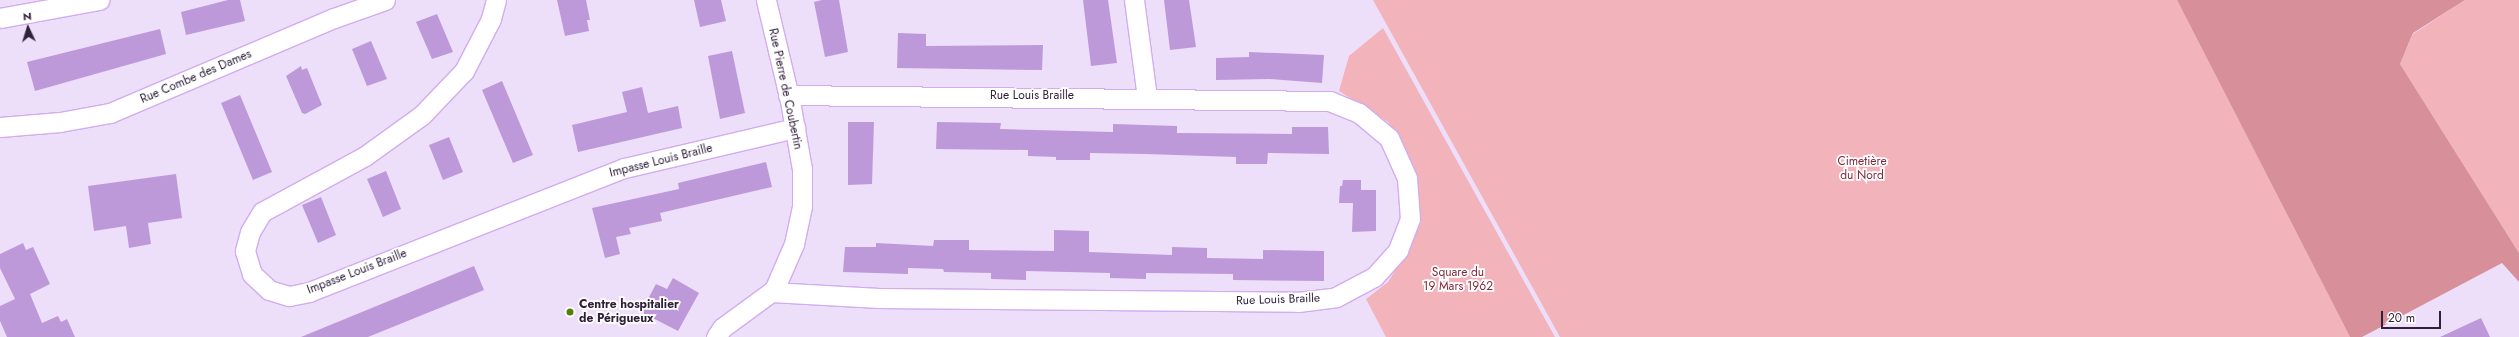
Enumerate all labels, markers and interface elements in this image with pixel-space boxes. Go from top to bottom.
north arrow [8,8,48,48]
text: N [22,8,32,24]
street label: Rue Pierre de Coubertin [765,27,805,151]
street label: Rue Combe des Dames [138,47,254,107]
street label: Rue Louis Braille [990,89,1074,103]
street label: Impasse Louis Braille [608,141,714,181]
park label: Cimetière du Nord [1837,155,1887,183]
street label: Impasse Louis Braille [305,246,409,298]
park label: Square du 19 Mars 1962 [1423,266,1493,294]
street label: Rue Louis Braille [1236,291,1320,309]
place label: Centre hospitalier de Périgueux [579,298,679,326]
scale bar [2383,303,2443,329]
marker: Centre hospitalier de Périgueux [564,306,576,318]
text: 20 m [2388,309,2415,327]

